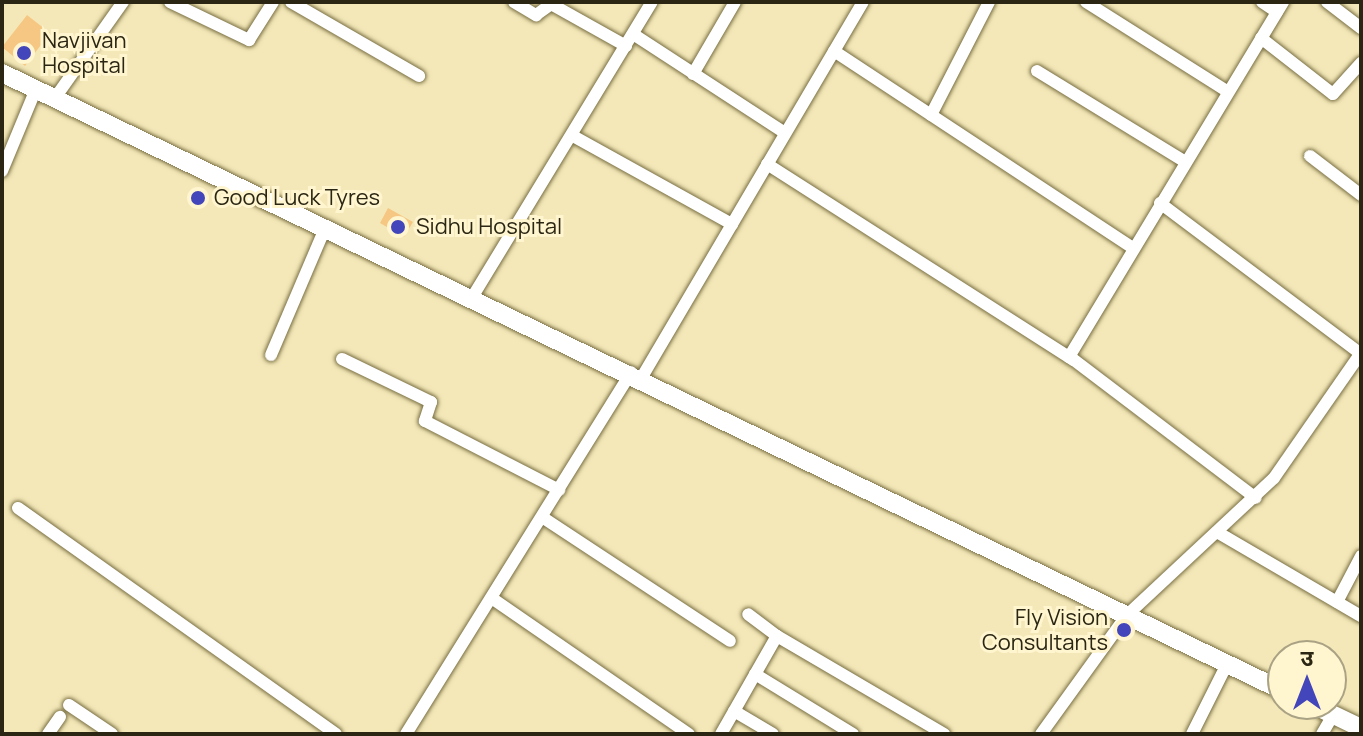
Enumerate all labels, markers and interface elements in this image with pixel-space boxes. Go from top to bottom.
place label: Navjivan Hospital [42,27,126,78]
marker: Navjivan Hospital [13,42,35,64]
place label: Good Luck Tyres [214,185,380,211]
marker: Good Luck Tyres [189,189,207,207]
place label: Sidhu Hospital [416,214,562,240]
marker: Sidhu Hospital [387,216,409,238]
place label: Fly Vision Consultants [982,604,1108,656]
marker: Fly Vision Consultants [1115,621,1133,639]
north arrow [1267,640,1347,720]
text: उ [1301,643,1313,673]

